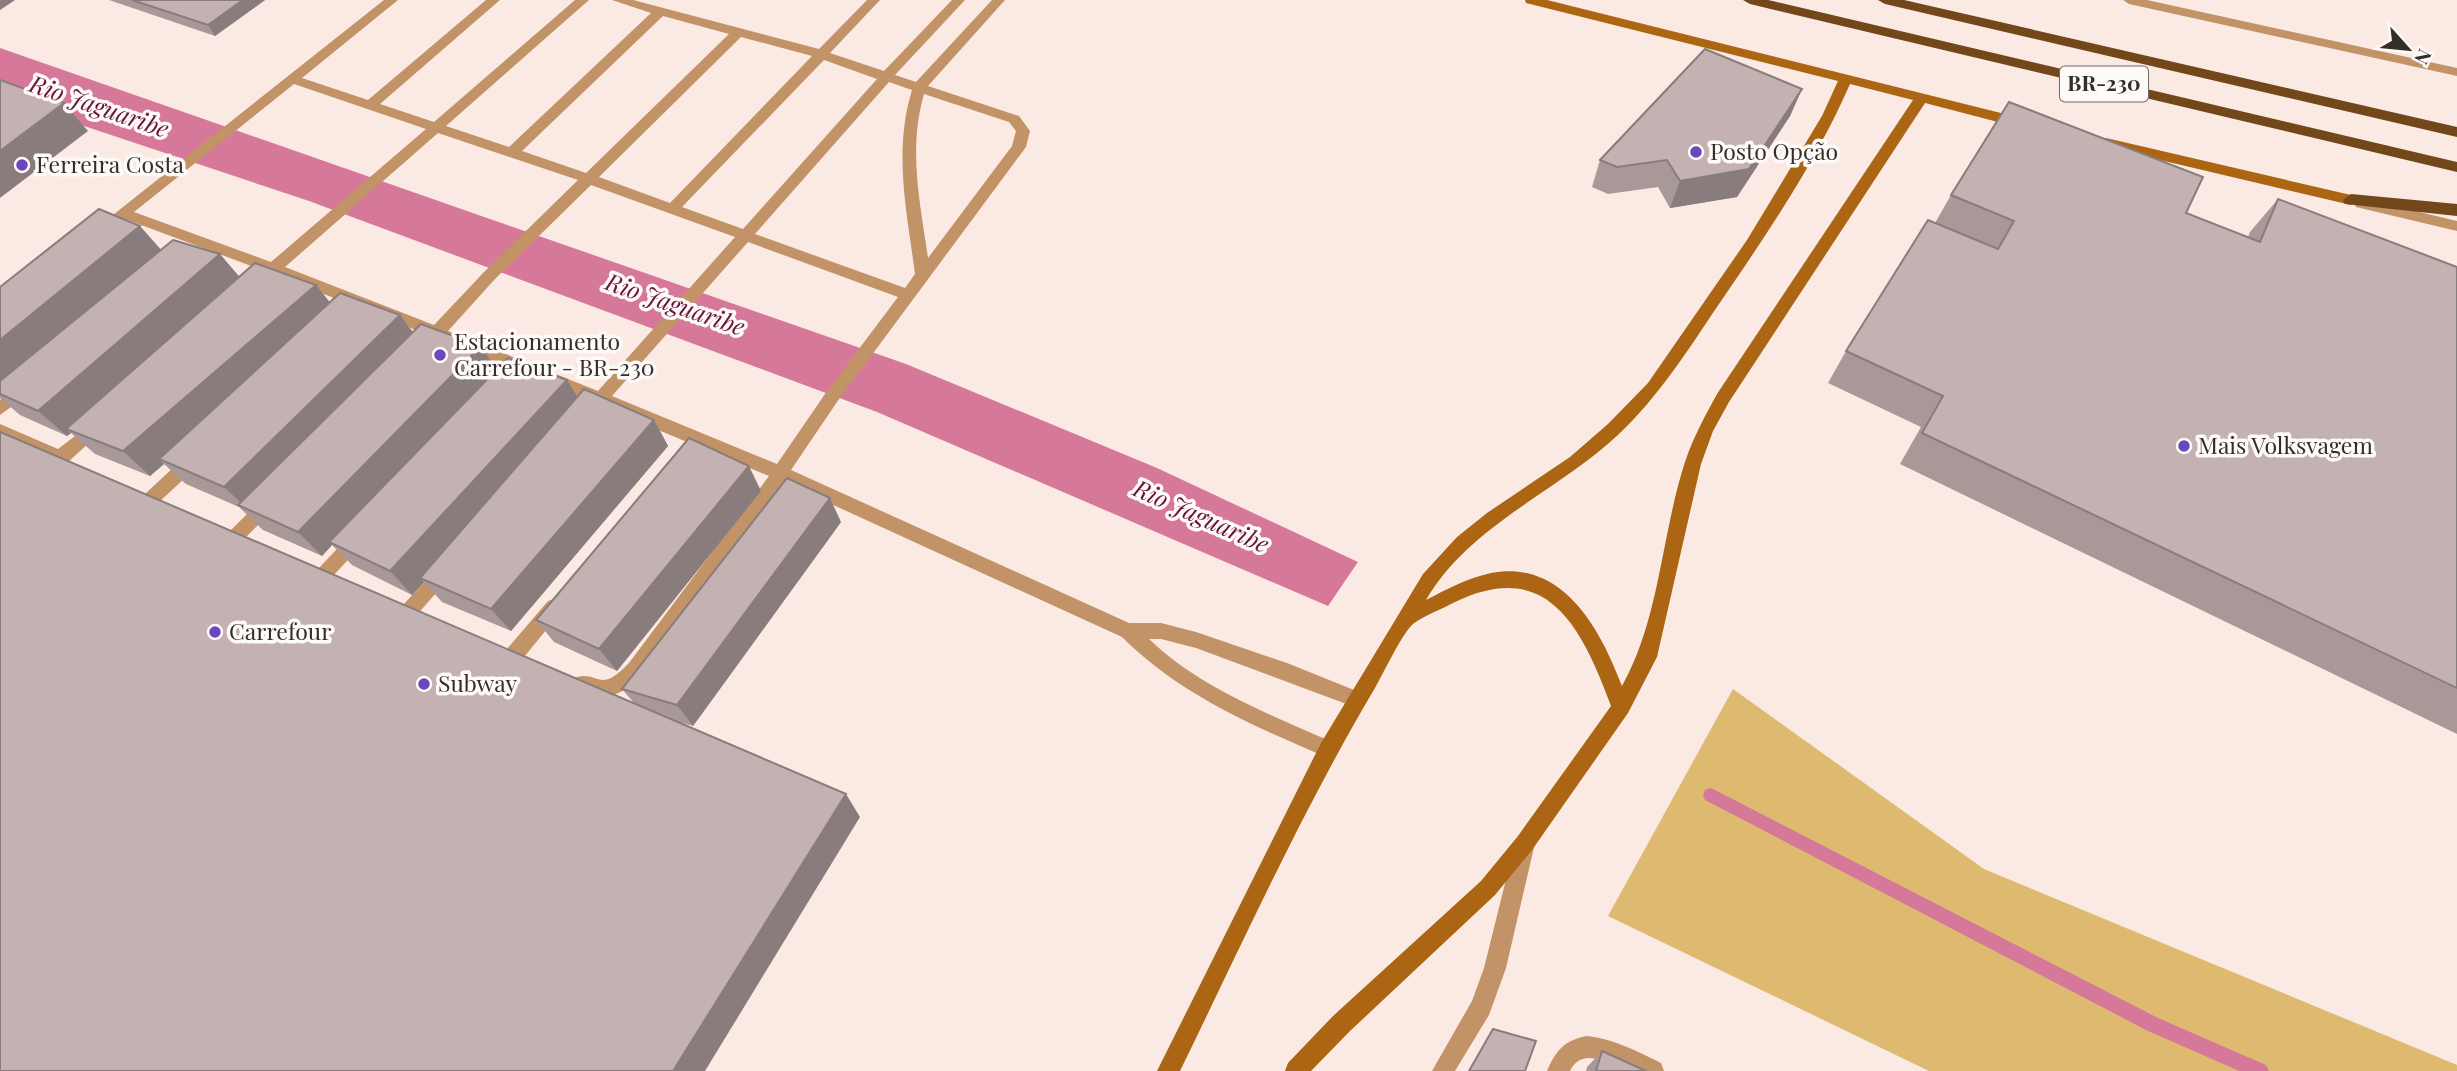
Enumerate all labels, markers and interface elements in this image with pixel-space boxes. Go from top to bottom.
north arrow [2373,14,2443,84]
text: N [2409,45,2439,69]
water label: Rio Jaguaribe [25,66,173,144]
road number: BR-230 [2060,66,2148,102]
place label: Posto Opção [1710,135,1838,166]
marker: Posto Opção [1688,144,1704,160]
place label: Ferreira Costa [36,148,185,179]
marker: Ferreira Costa [14,157,30,173]
water label: Rio Jaguaribe [601,264,749,342]
place label: Estacionamento Carrefour - BR-230 [454,325,655,382]
marker: Estacionamento Carrefour - BR-230 [432,347,448,363]
place label: Mais Volksvagem [2198,429,2373,460]
marker: Mais Volksvagem [2176,438,2192,454]
water label: Rio Jaguaribe [1128,471,1275,559]
place label: Carrefour [229,615,331,646]
marker: Carrefour [207,624,223,640]
place label: Subway [438,667,517,698]
marker: Subway [416,676,432,692]

